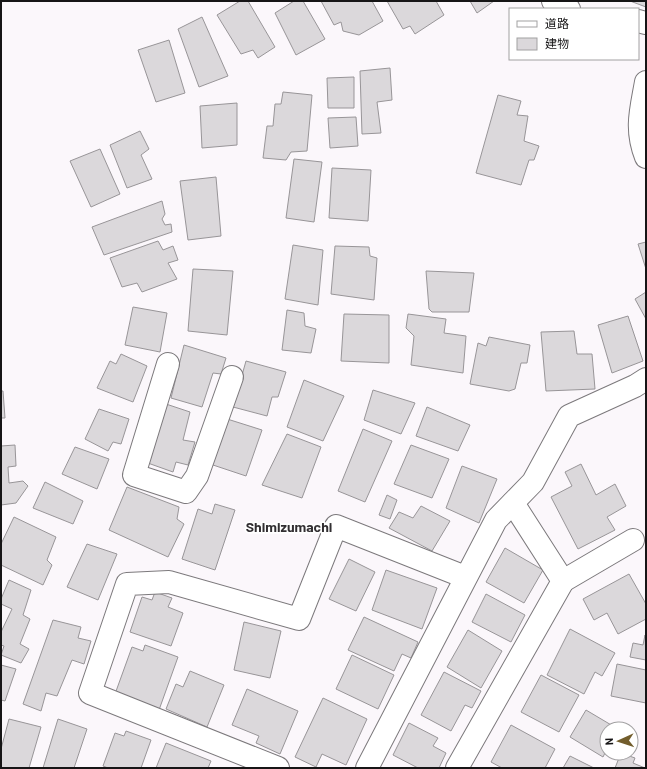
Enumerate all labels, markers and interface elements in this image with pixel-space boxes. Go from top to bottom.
legend [509,8,639,60]
text: 道路 [545,16,569,30]
text: 建物 [545,36,569,50]
district label: Shimizumachi [246,518,332,535]
north arrow [599,721,639,761]
text: N [602,738,615,746]

